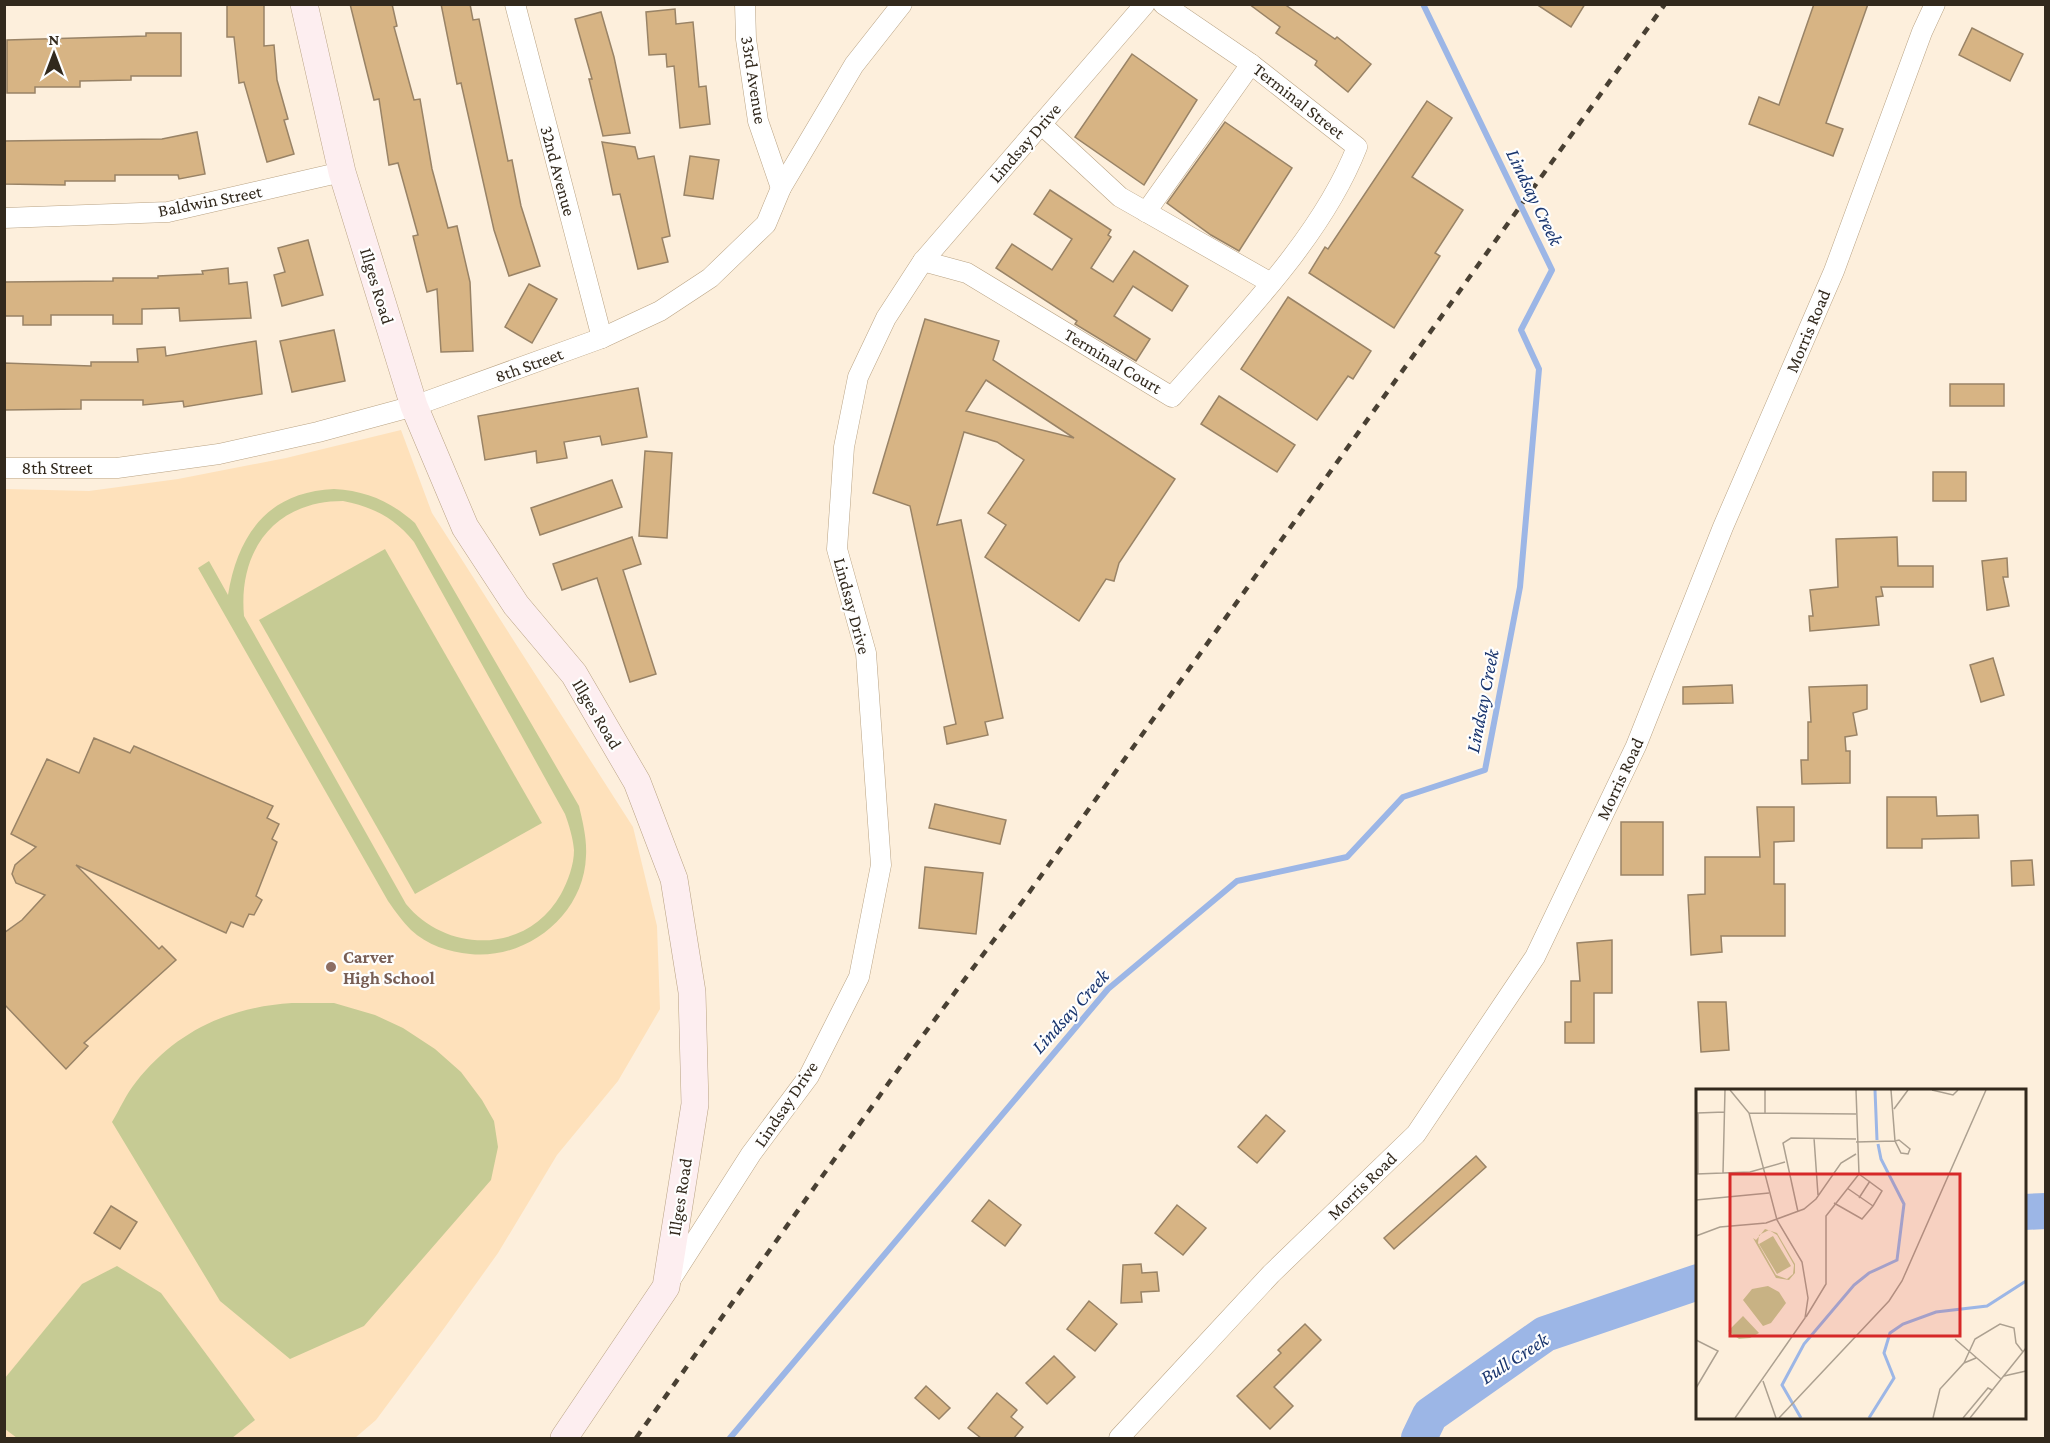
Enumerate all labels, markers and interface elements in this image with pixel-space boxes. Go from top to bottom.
north arrow [24,24,84,84]
text: N [49,31,60,48]
street label: 33rd Avenue [737,35,771,126]
street label: Terminal Street [1249,59,1350,144]
street label: Lindsay Drive [985,99,1065,187]
street label: 32nd Avenue [536,124,580,218]
water label: Lindsay Creek [1501,145,1568,251]
street label: Baldwin Street [156,181,265,221]
street label: Illges Road [356,246,398,327]
street label: Morris Road [1782,286,1835,376]
street label: Terminal Court [1061,324,1166,398]
street label: 8th Street [492,343,567,387]
street label: 8th Street [22,458,93,478]
street label: Lindsay Drive [830,556,874,656]
water label: Lindsay Creek [1461,646,1504,755]
street label: Illges Road [568,675,626,753]
street label: Morris Road [1592,734,1648,823]
place label: Carver High School [343,947,435,988]
marker: Carver High School [324,960,338,974]
water label: Lindsay Creek [1027,964,1115,1058]
street label: Lindsay Drive [750,1057,822,1151]
inset map [1696,1089,2026,1419]
street label: Morris Road [1323,1148,1401,1224]
street label: Illges Road [664,1156,696,1237]
water label: Bull Creek [1476,1327,1553,1388]

